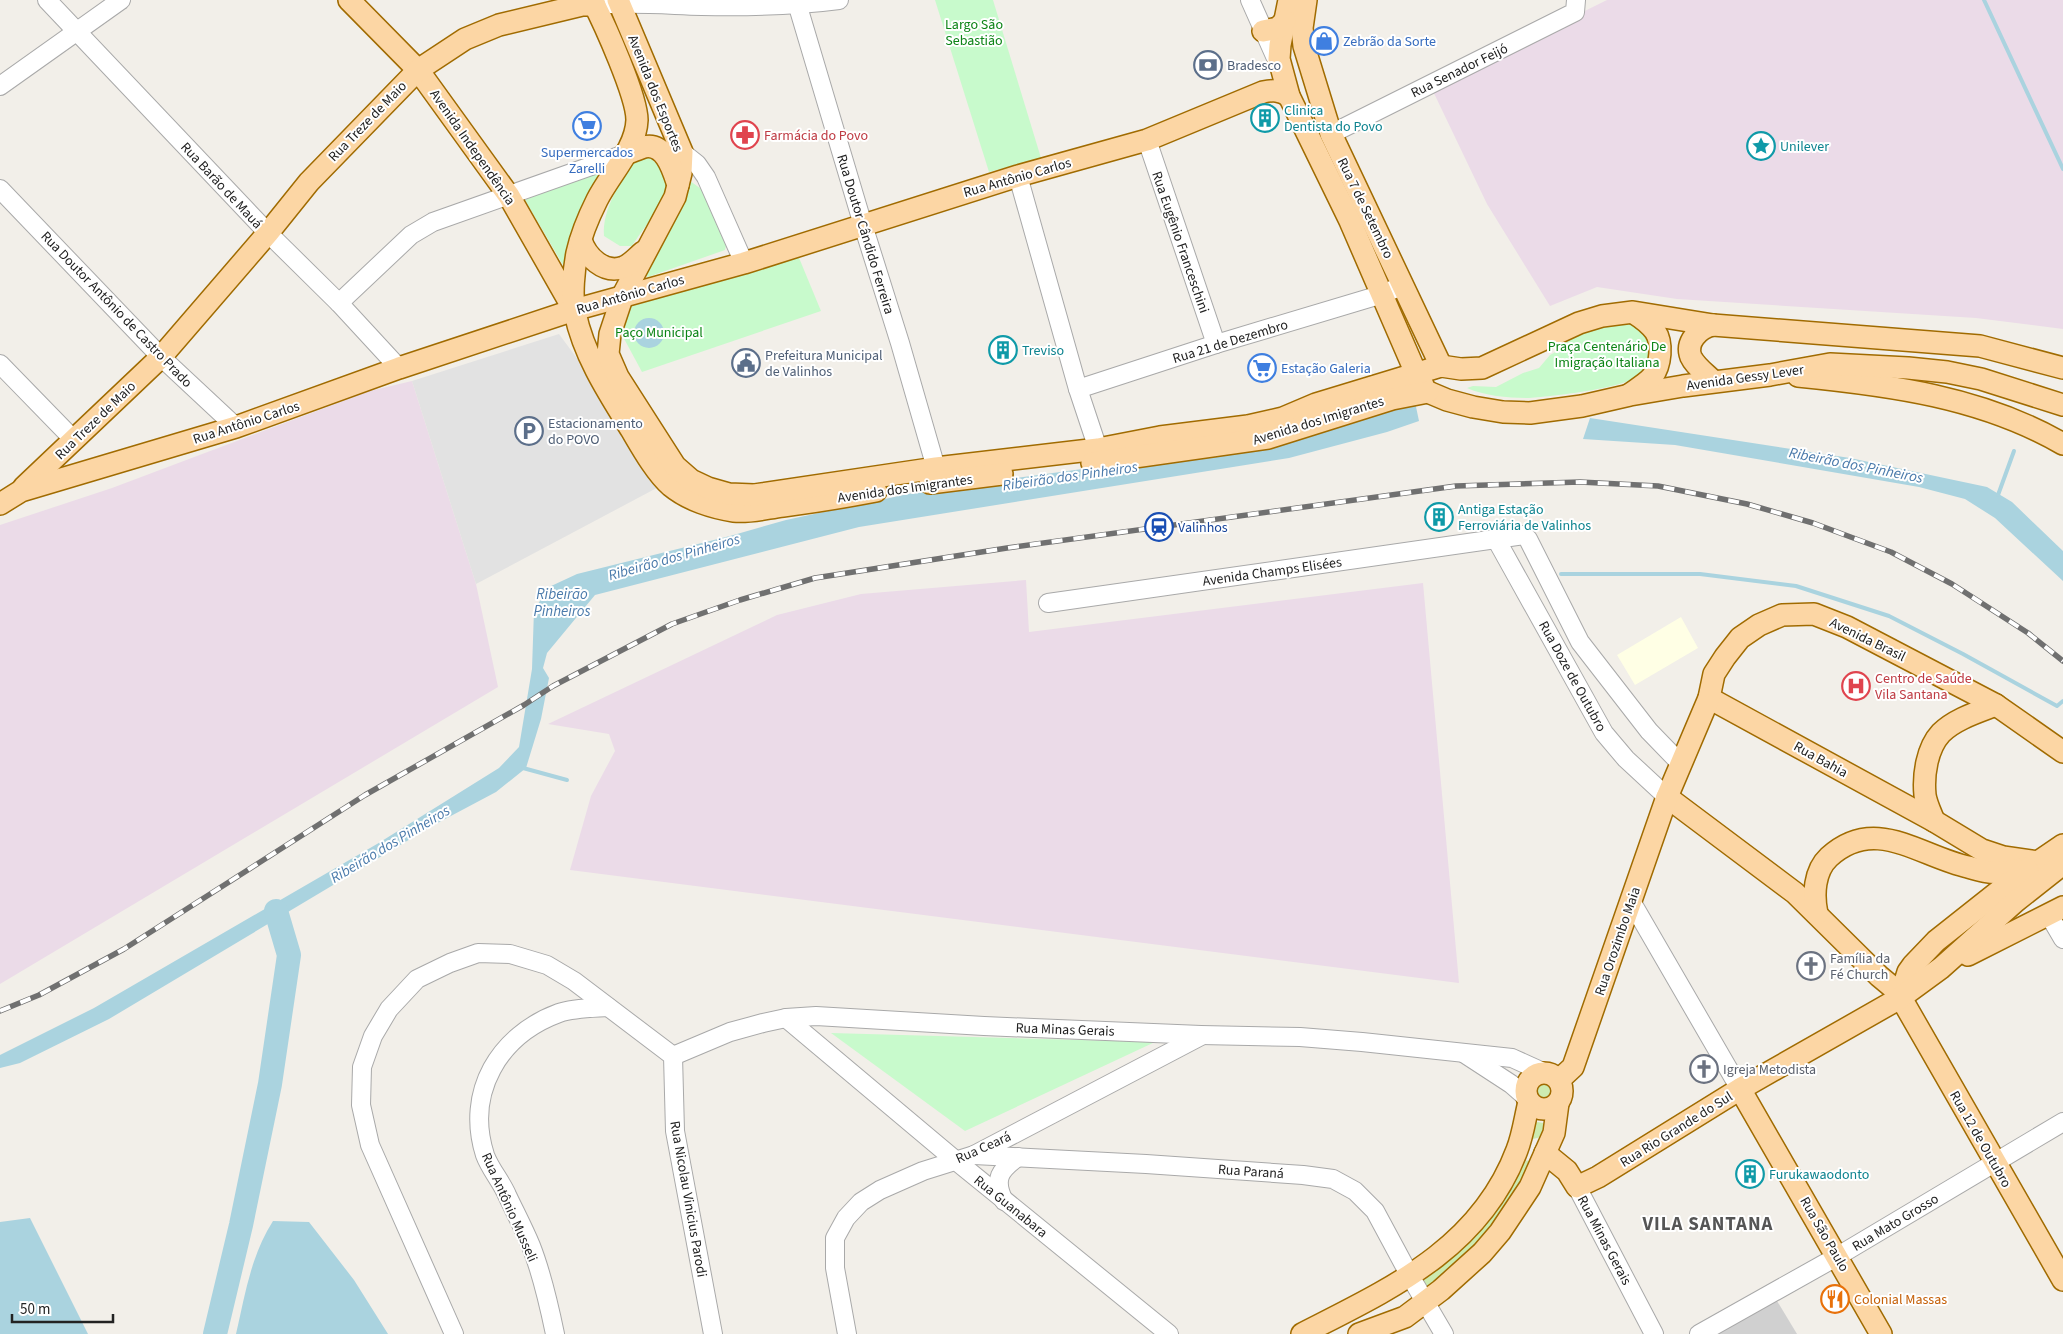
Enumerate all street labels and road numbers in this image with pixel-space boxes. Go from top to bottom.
street label: Avenida dos Esportes [622,32,688,155]
street label: Rua Senador Feijó [1408,39,1511,103]
street label: Rua Treze de Maio [324,77,411,167]
street label: Avenida Independência [425,86,520,210]
street label: Rua Barão de Mauá [176,138,267,234]
street label: Rua Doutor Cândido Ferreira [831,152,899,317]
street label: Rua Antônio Carlos [961,153,1074,203]
street label: Rua 7 de Setembro [1332,155,1398,262]
street label: Rua Eugênio Franceschini [1146,169,1214,316]
street label: Rua Doutor Antônio de Castro Prado [36,227,197,392]
street label: Rua Antônio Carlos [574,270,687,320]
street label: Rua 21 de Dezembro [1170,315,1290,369]
street label: Avenida Gessy Lever [1685,360,1805,396]
street label: Rua Treze de Maio [51,377,141,464]
street label: Avenida dos Imigrantes [1250,391,1386,450]
street label: Rua Antônio Carlos [190,396,302,450]
street label: Avenida dos Imigrantes [836,470,974,508]
street label: Avenida Champs Elisées [1201,552,1343,592]
street label: Avenida Brasil [1826,613,1909,667]
street label: Rua Doze de Outubro [1533,617,1611,736]
street label: Rua Bahia [1790,737,1851,783]
street label: Rua Orozimbo Maia [1590,884,1646,998]
street label: Rua Minas Gerais [1015,1018,1115,1042]
street label: Rua Rio Grande do Sul [1616,1087,1737,1173]
street label: Rua 12 de Outubro [1944,1087,2016,1192]
street label: Rua Nicolau Vinicius Parodi [664,1119,712,1279]
street label: Rua Ceará [952,1127,1014,1169]
street label: Rua Antônio Musseli [476,1150,542,1265]
street label: Rua Paraná [1217,1160,1285,1184]
street label: Rua Guanabara [969,1171,1052,1243]
street label: Rua Mato Grosso [1849,1189,1943,1257]
street label: Rua Minas Gerais [1572,1192,1636,1289]
street label: Rua São Paulo [1795,1193,1854,1276]

